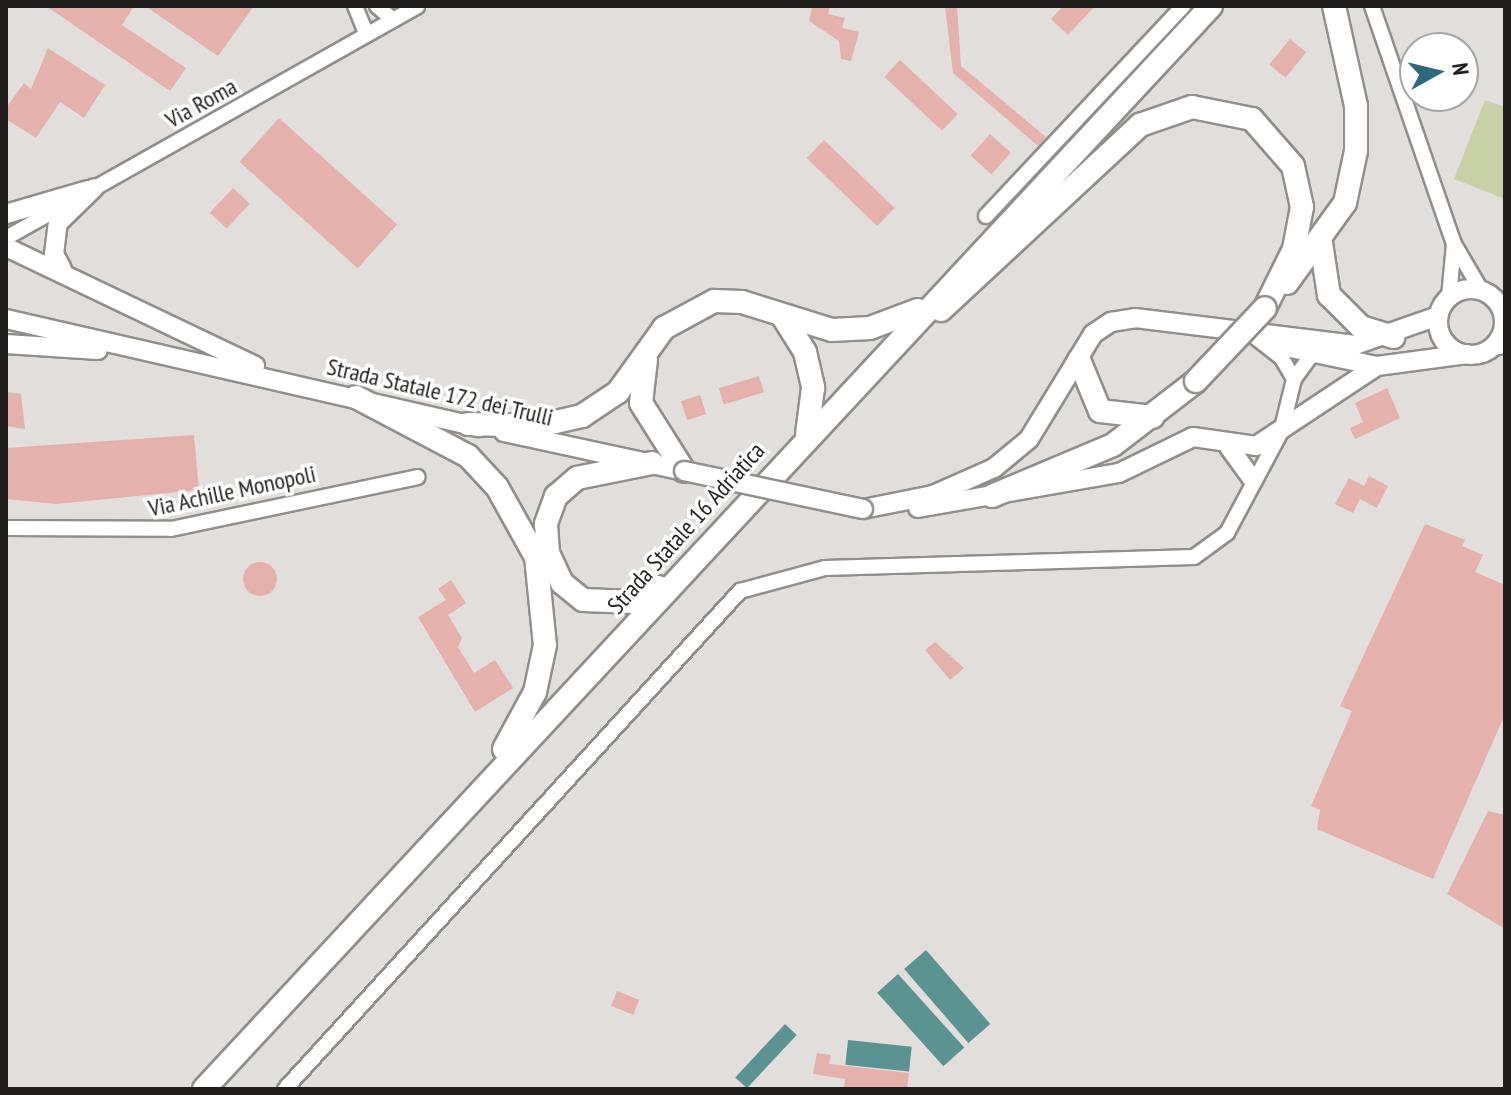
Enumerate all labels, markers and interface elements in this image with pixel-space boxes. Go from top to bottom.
north arrow [1399,32,1479,112]
text: N [1446,61,1475,77]
street label: Via Roma [160,72,242,134]
street label: Strada Statale 172 dei Trulli [324,352,556,432]
street label: Strada Statale 16 Adriatica [601,436,771,620]
street label: Via Achille Monopoli [145,459,319,523]

